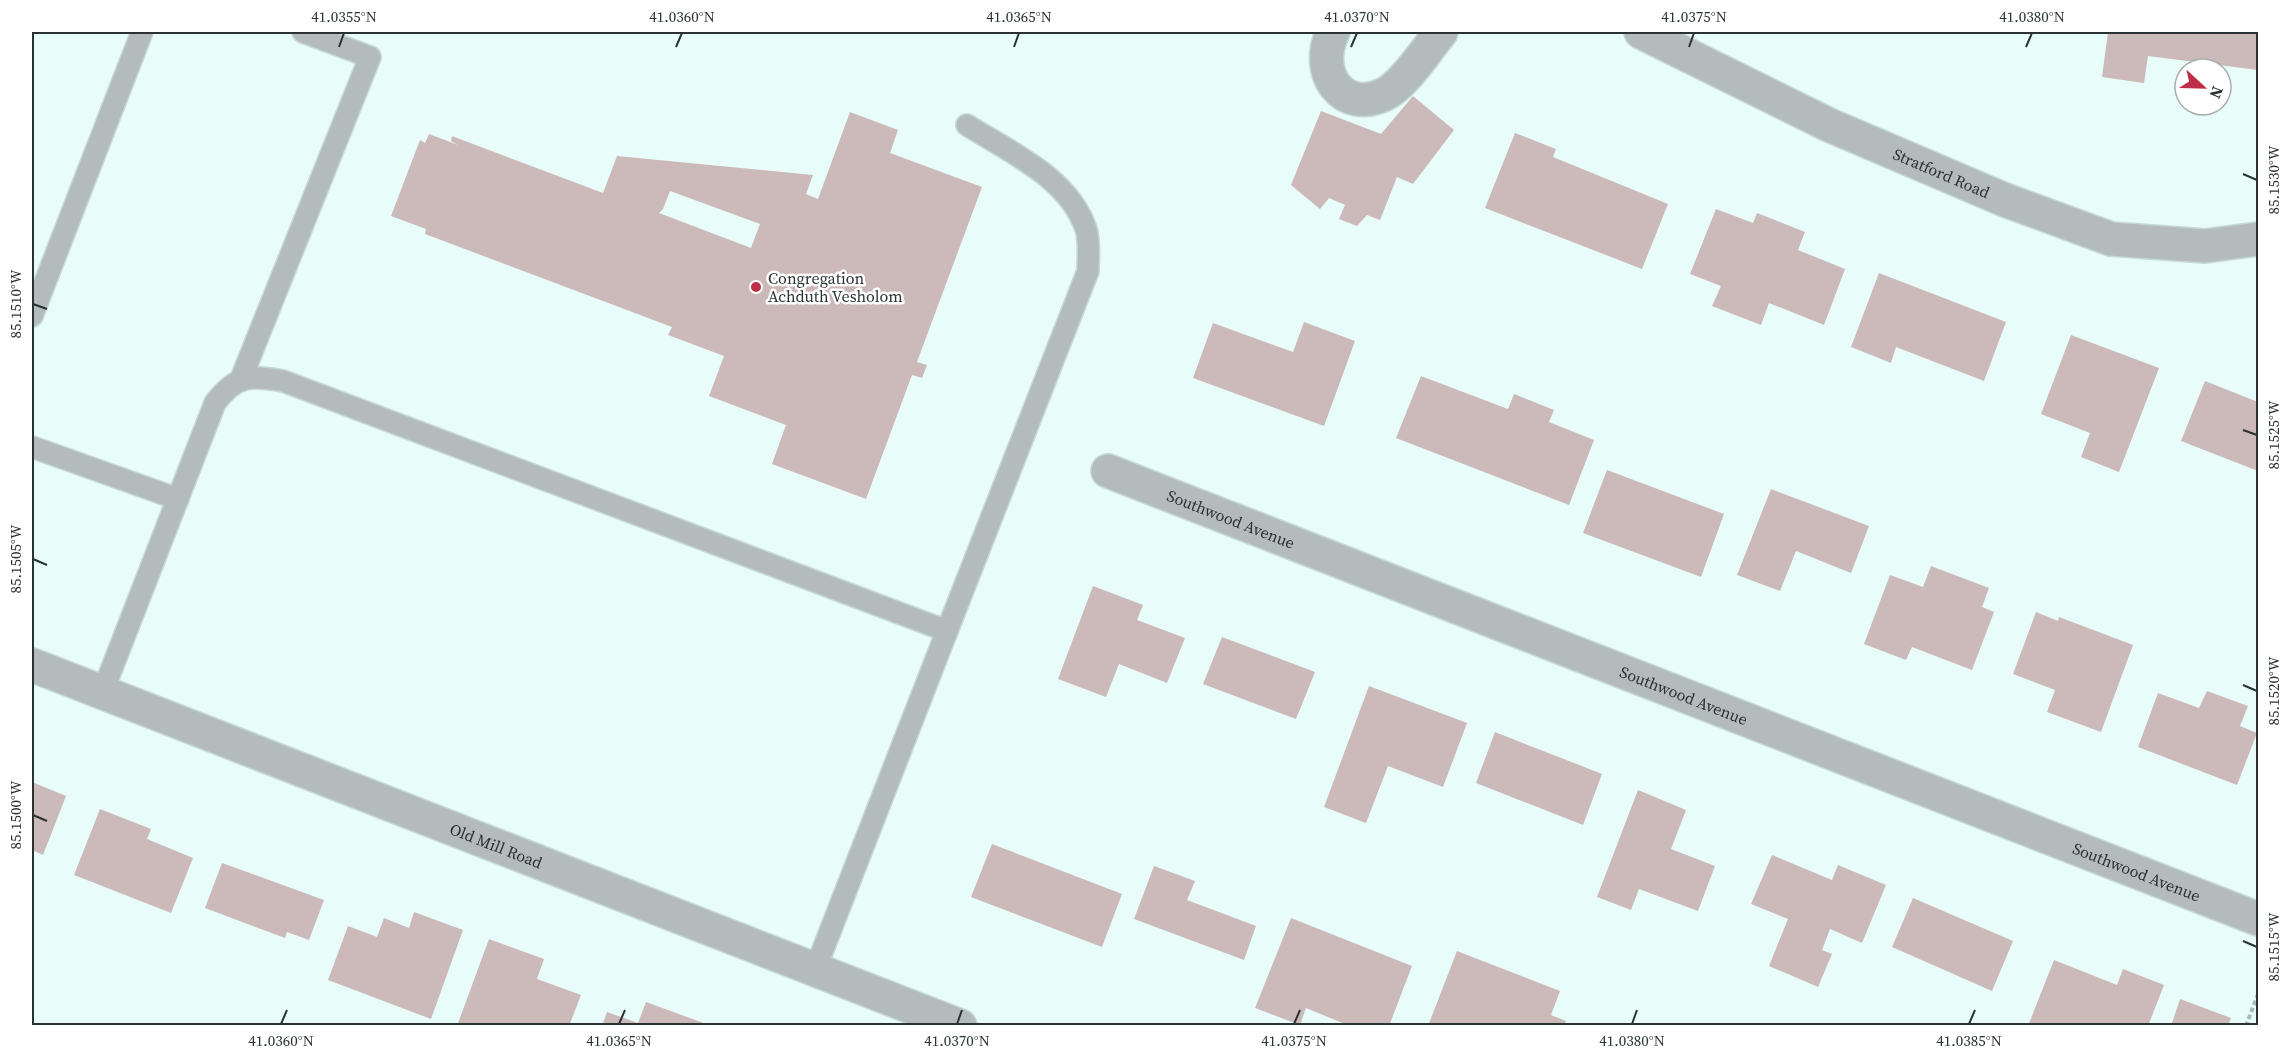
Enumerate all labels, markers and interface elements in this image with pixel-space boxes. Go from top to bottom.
text: 41.0355°N [311,6,377,27]
text: 41.0360°N [649,6,715,27]
text: 41.0365°N [986,6,1052,27]
text: 41.0370°N [1324,6,1390,27]
text: 41.0375°N [1661,6,1727,27]
text: 41.0380°N [1999,6,2065,27]
north arrow [2173,57,2233,117]
text: N [2204,83,2229,102]
street label: Stratford Road [1890,143,1993,203]
text: 85.1530°W [2263,145,2284,214]
place label: Congregation Achduth Vesholom [768,267,903,307]
text: 85.1510°W [5,269,26,338]
marker: Congregation Achduth Vesholom [749,280,763,294]
text: 85.1525°W [2263,400,2284,469]
street label: Southwood Avenue [1164,484,1298,554]
text: 85.1505°W [5,524,26,593]
text: 85.1520°W [2263,656,2284,725]
street label: Southwood Avenue [1617,661,1751,730]
text: 85.1500°W [5,780,26,849]
street label: Old Mill Road [447,818,546,874]
street label: Southwood Avenue [2070,837,2204,907]
text: 85.1515°W [2263,912,2284,981]
text: 41.0360°N [248,1030,314,1051]
text: 41.0365°N [586,1030,652,1051]
text: 41.0370°N [924,1030,990,1051]
text: 41.0375°N [1261,1030,1327,1051]
text: 41.0380°N [1599,1030,1665,1051]
text: 41.0385°N [1936,1030,2002,1051]

